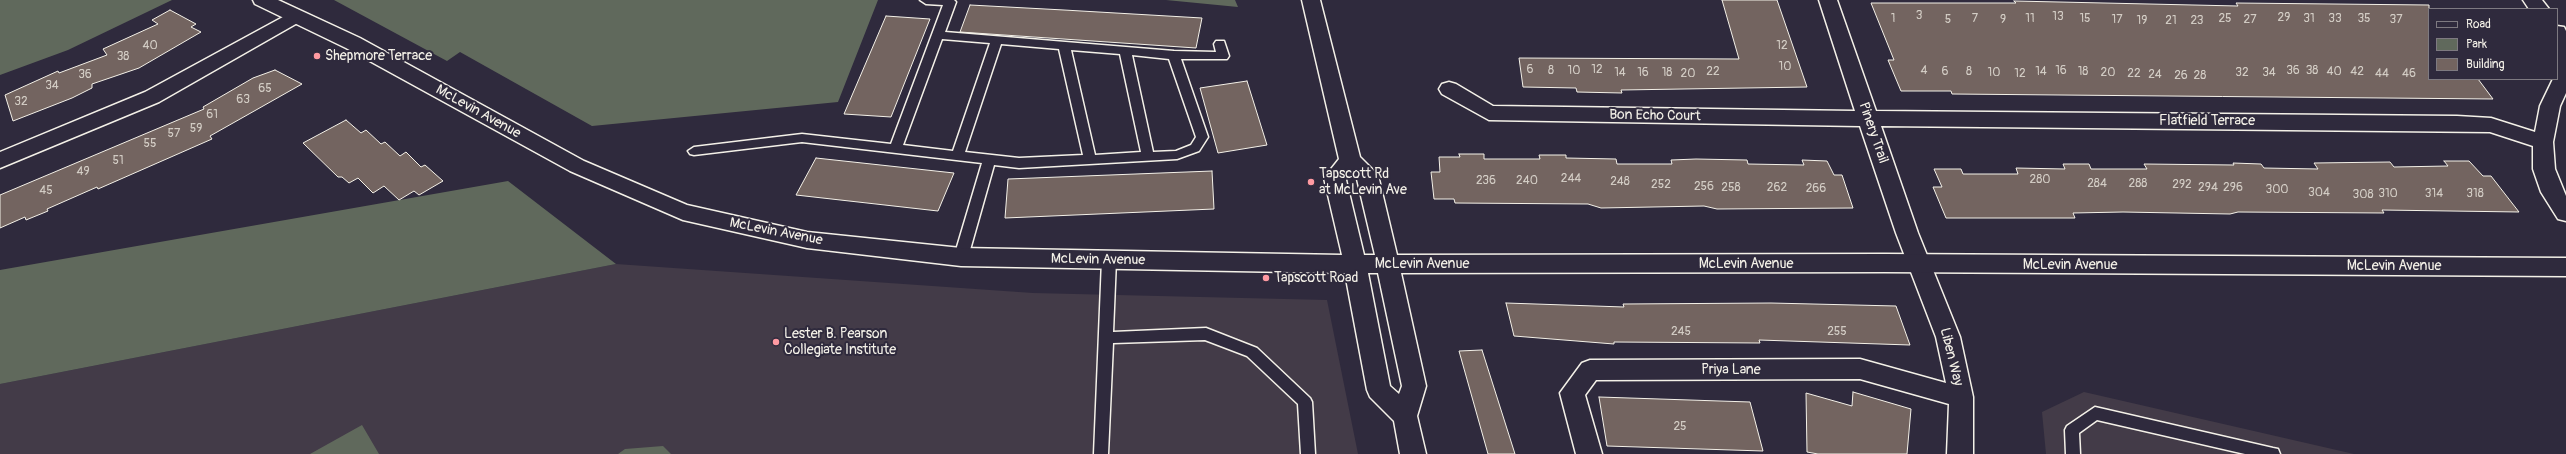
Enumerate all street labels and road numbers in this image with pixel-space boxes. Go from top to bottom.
street label: McLevin Avenue [433,82,523,142]
street label: Pinery Trail [1855,100,1891,166]
street label: Bon Echo Court [1609,107,1701,125]
street label: Flatfield Terrace [2159,113,2255,129]
street label: McLevin Avenue [728,215,824,249]
street label: McLevin Avenue [1051,251,1145,269]
street label: McLevin Avenue [1375,256,1469,272]
street label: McLevin Avenue [1699,256,1793,272]
street label: McLevin Avenue [2023,257,2117,273]
street label: McLevin Avenue [2347,258,2441,274]
street label: Liben Way [1936,326,1966,388]
street label: Priya Lane [1701,362,1761,378]

